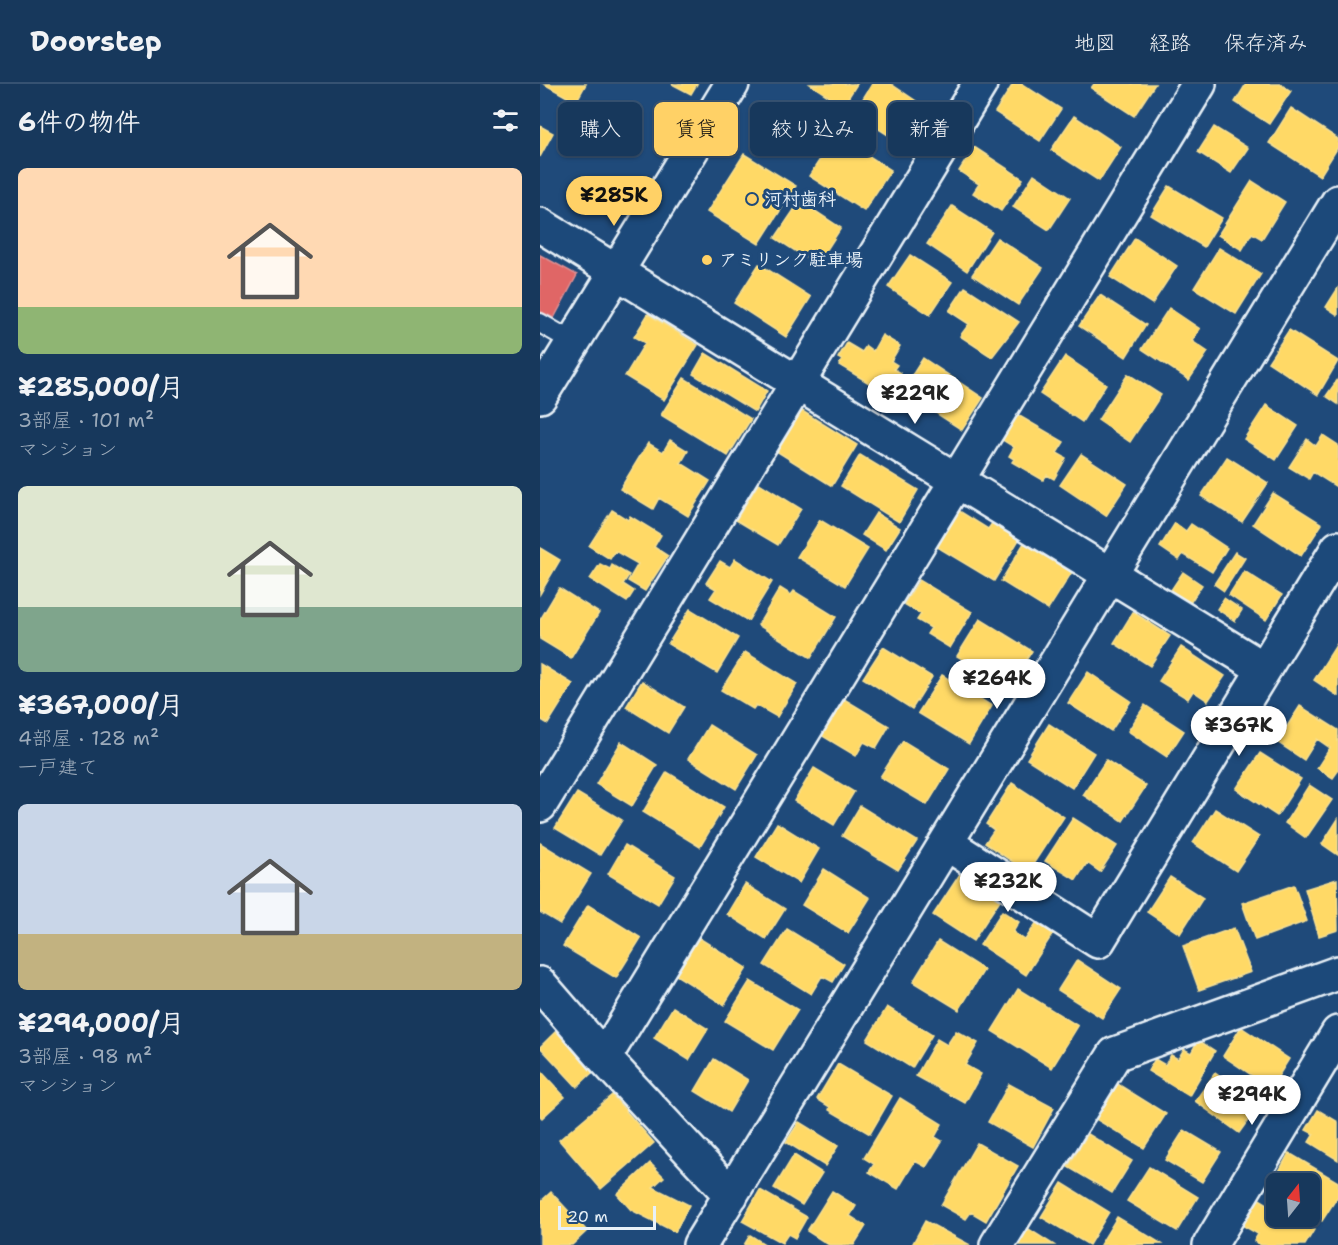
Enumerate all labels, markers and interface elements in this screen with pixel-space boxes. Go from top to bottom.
text: Doorstep [30,22,162,60]
text: 地図 [1074,29,1116,57]
text: 経路 [1149,29,1191,57]
text: 保存済み [1224,29,1308,57]
chip: 購入 [558,102,642,156]
chip: 賃貸 [654,102,738,156]
chip: 絞り込み [750,102,876,156]
chip: 新着 [888,102,972,156]
text: 6件の物件 [18,104,140,139]
icon: filters [489,104,522,137]
pin: ¥285K [572,176,656,227]
text: ¥285K [580,182,648,208]
place label: 河村歯科 [764,187,836,211]
marker: 河村歯科 [745,192,759,206]
icon: home [216,207,324,315]
place label: アミリンク駐車場 [719,248,863,272]
marker: アミリンク駐車場 [700,253,714,267]
text: ¥285,000/月 [18,369,184,404]
pin: ¥229K [873,374,957,425]
text: ¥229K [881,380,949,406]
text: 3部屋 · 101 m² [18,407,154,433]
text: マンション [18,436,117,462]
icon: home [216,525,324,633]
pin: ¥264K [955,659,1039,710]
text: ¥264K [962,665,1032,691]
text: ¥367,000/月 [18,687,184,722]
pin: ¥367K [1197,706,1281,757]
text: ¥367K [1205,712,1273,738]
text: 4部屋 · 128 m² [18,725,159,751]
text: 一戸建て [18,754,98,780]
icon: home [216,843,324,951]
pin: ¥232K [966,862,1050,913]
text: ¥232K [974,868,1042,894]
text: ¥294,000/月 [18,1005,185,1040]
text: 3部屋 · 98 m² [18,1043,152,1069]
text: マンション [18,1072,117,1098]
pin: ¥294K [1210,1075,1294,1126]
text: ¥294K [1218,1081,1286,1107]
north arrow [1266,1173,1320,1227]
map controls [1266,1173,1320,1227]
scale bar [558,1203,656,1230]
text: 20 m [567,1206,608,1227]

